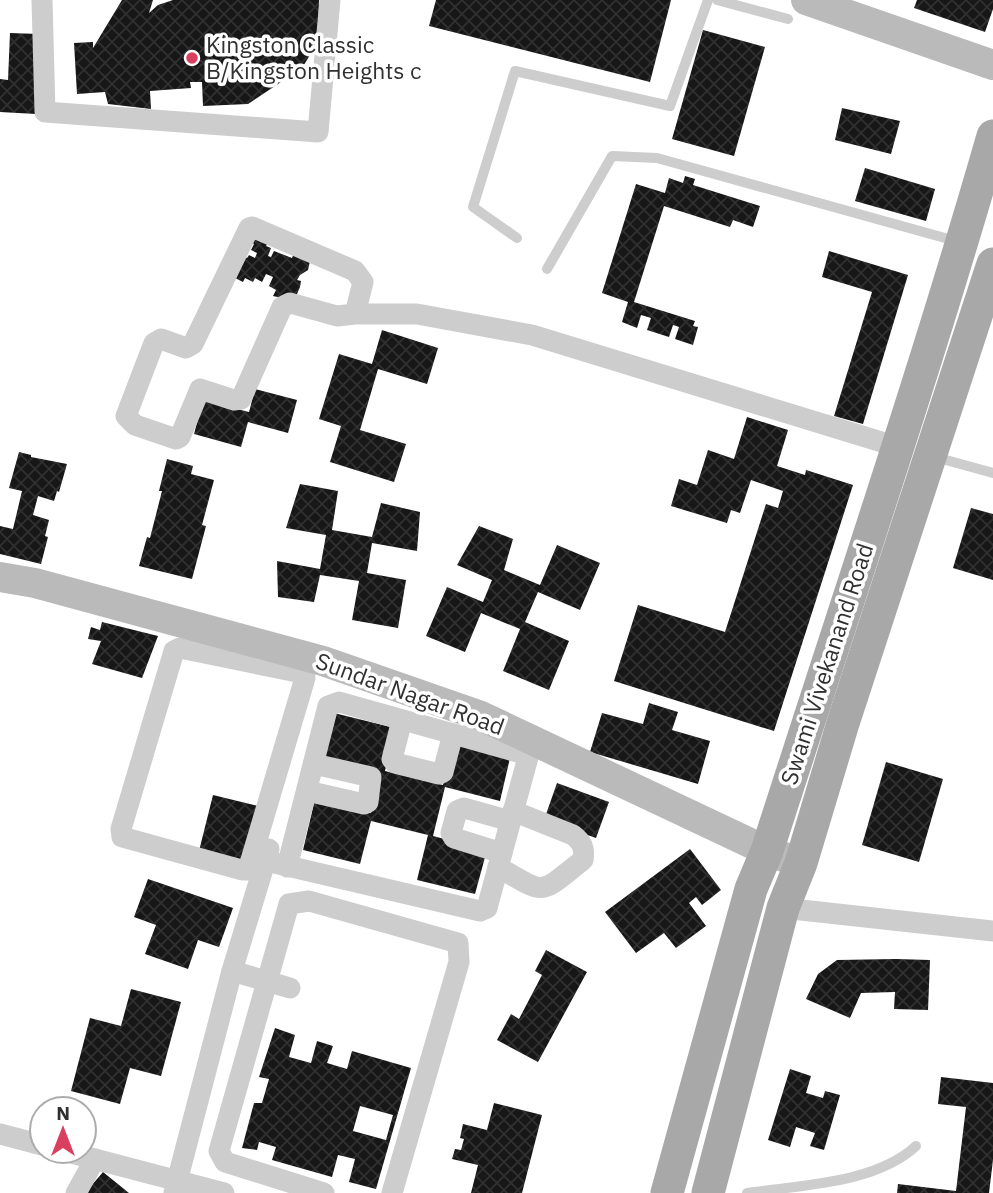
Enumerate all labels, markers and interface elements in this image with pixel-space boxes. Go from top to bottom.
place label: Kingston Classic B/Kingston Heights c [206,29,422,85]
marker: Kingston Classic B/Kingston Heights c [184,50,200,66]
street label: Swami Vivekanand Road [773,539,879,788]
street label: Sundar Nagar Road [312,645,509,741]
north arrow [28,1095,98,1165]
text: N [56,1101,70,1125]

